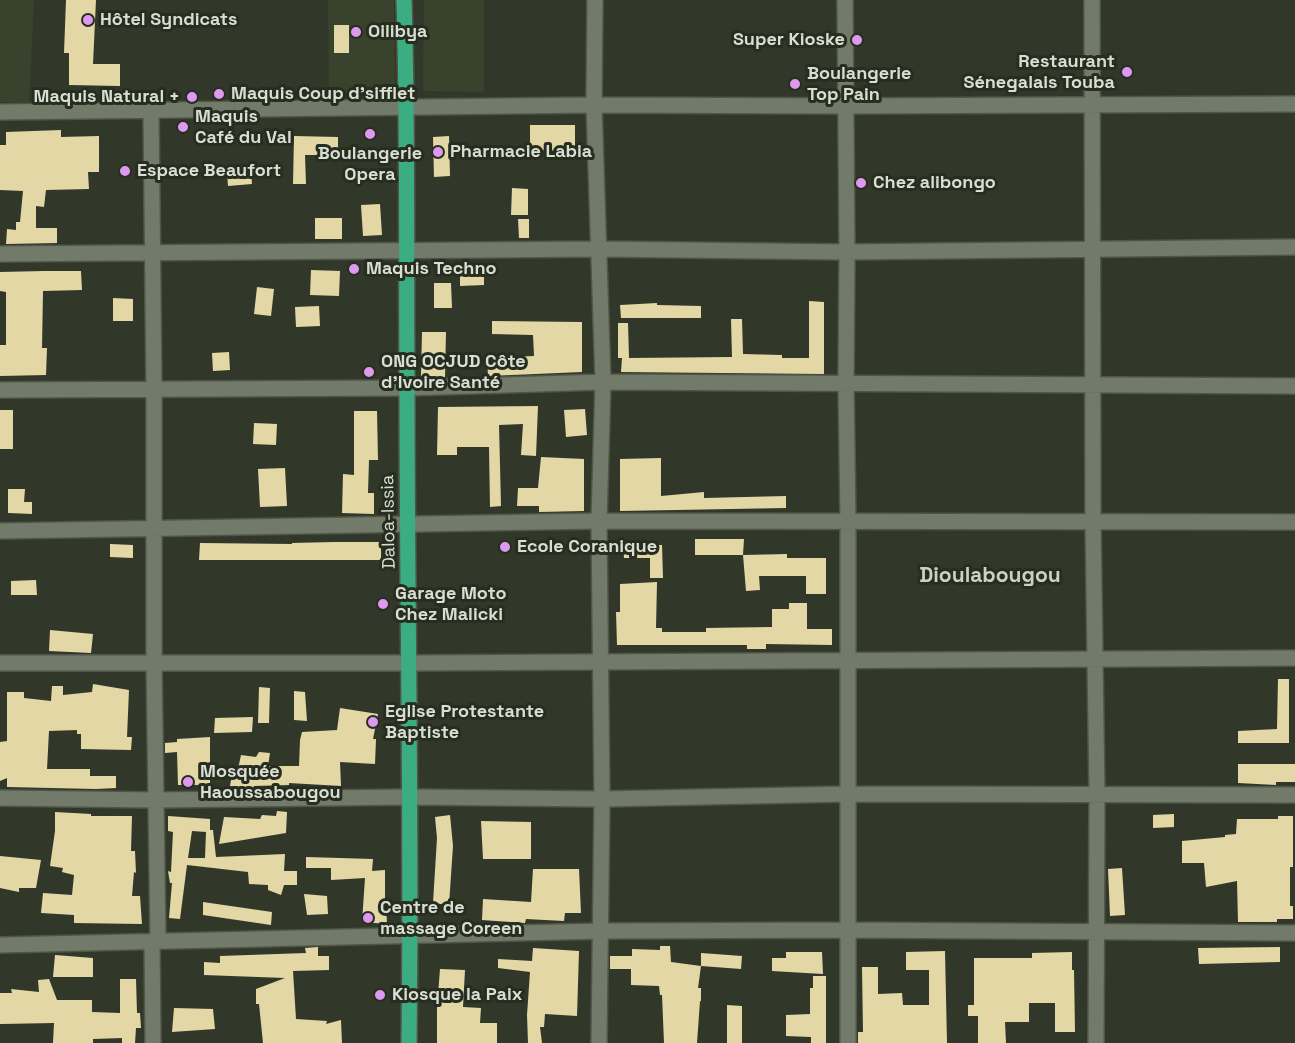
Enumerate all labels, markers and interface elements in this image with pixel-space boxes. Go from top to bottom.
place label: Hôtel Syndicats [100,9,237,31]
marker: Hôtel Syndicats [81,13,95,27]
place label: Oilibya [368,21,428,43]
marker: Oilibya [349,25,363,39]
place label: Super Kioske [733,29,845,51]
marker: Super Kioske [850,33,864,47]
place label: Restaurant Sénegalais Touba [963,51,1115,94]
place label: Boulangerie Top Pain [807,63,912,106]
marker: Restaurant Sénegalais Touba [1120,65,1134,79]
marker: Boulangerie Top Pain [788,77,802,91]
place label: Maquis Coup d'sifflet [231,83,415,105]
place label: Maquis Natural + [34,86,180,108]
marker: Maquis Coup d'sifflet [212,87,226,101]
marker: Maquis Natural + [185,90,199,104]
place label: Maquis Café du Val [195,106,292,148]
marker: Maquis Café du Val [176,120,190,134]
marker: Boulangerie Opera [363,127,377,141]
place label: Pharmacie Labia [450,141,592,163]
place label: Boulangerie Opera [318,143,422,186]
marker: Pharmacie Labia [431,145,445,159]
place label: Espace Beaufort [137,160,281,182]
marker: Espace Beaufort [118,164,132,178]
place label: Chez alibongo [873,172,996,194]
marker: Chez alibongo [854,176,868,190]
place label: Maquis Techno [366,258,496,280]
marker: Maquis Techno [347,262,361,276]
place label: ONG OCJUD Côte d'Ivoire Santé [381,351,526,394]
marker: ONG OCJUD Côte d'Ivoire Santé [362,365,376,379]
street label: Daloa-Issia [377,475,401,569]
place label: Ecole Coranique [517,536,657,558]
marker: Ecole Coranique [498,540,512,554]
district label: Dioulabougou [919,563,1061,589]
place label: Garage Moto Chez Malicki [395,583,506,626]
marker: Garage Moto Chez Malicki [376,597,390,611]
place label: Eglise Protestante Baptiste [385,701,544,744]
marker: Eglise Protestante Baptiste [366,715,380,729]
place label: Mosquée Haoussabougou [200,761,341,804]
marker: Mosquée Haoussabougou [181,775,195,789]
place label: Centre de massage Coreen [380,897,522,940]
marker: Centre de massage Coreen [361,911,375,925]
place label: Kiosque la Paix [392,984,522,1006]
marker: Kiosque la Paix [373,988,387,1002]

